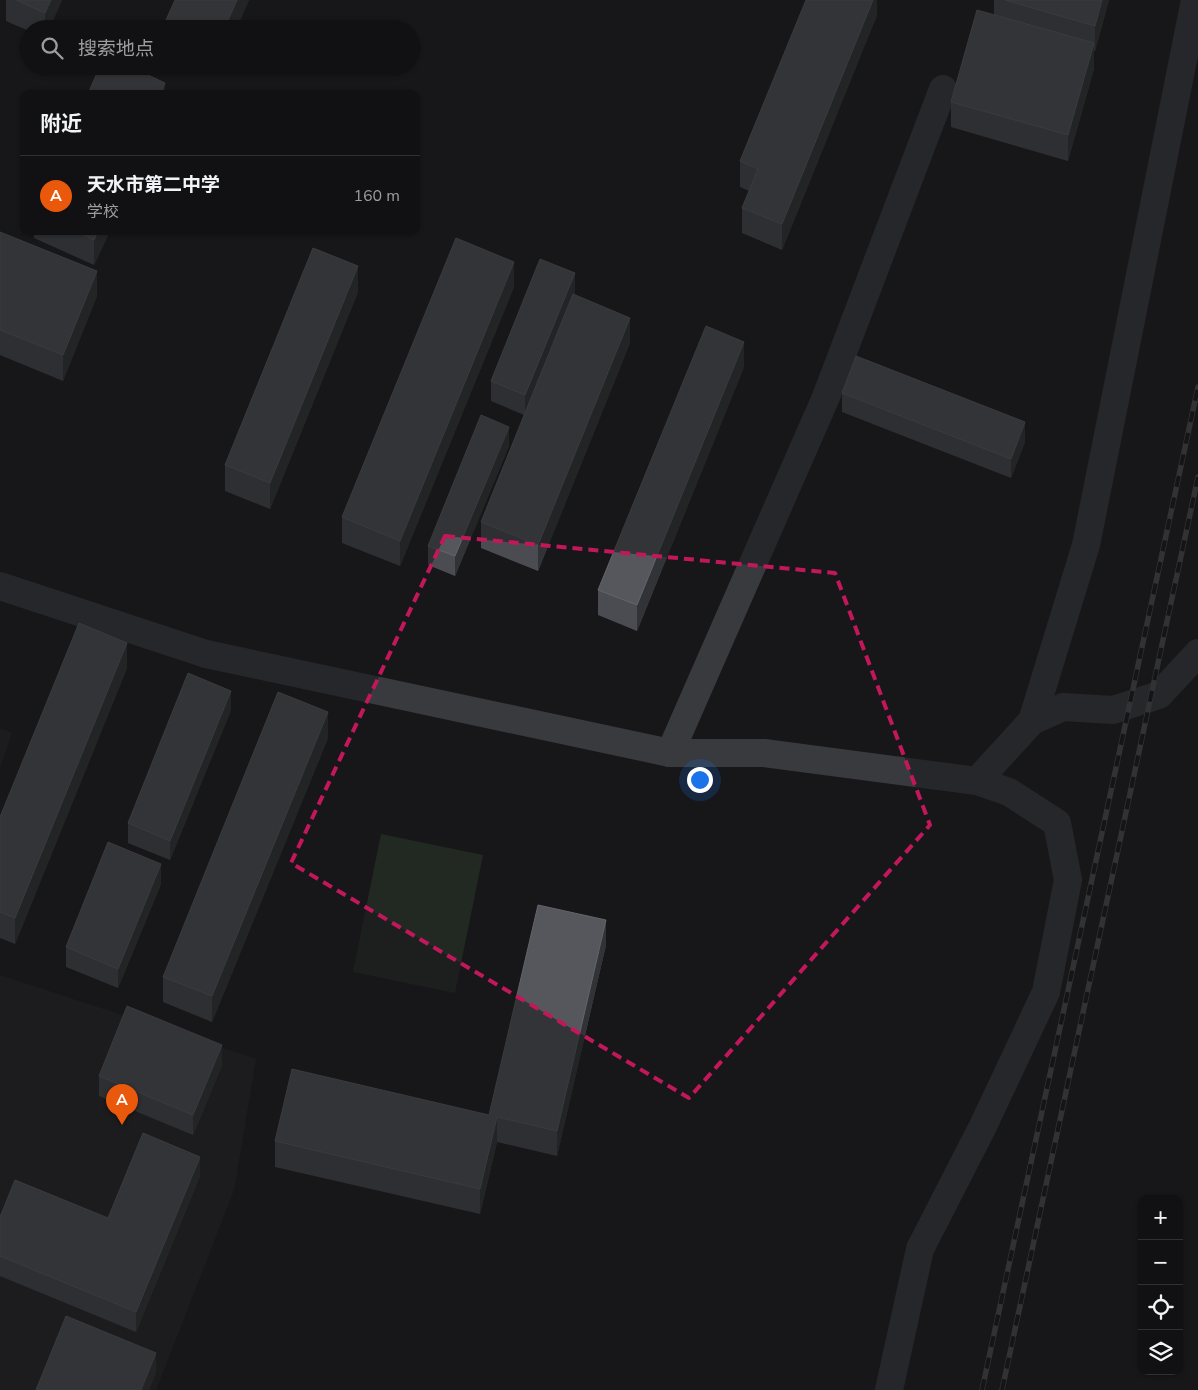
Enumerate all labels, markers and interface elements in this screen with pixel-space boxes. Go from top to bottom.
search box [20,20,420,75]
icon: search [38,34,66,62]
text: 搜索地点 [78,36,154,62]
text: 附近 [40,110,82,138]
text: 天水市第二中学 [87,172,220,198]
text: A [50,185,62,207]
text: 160 m [353,185,400,207]
text: 学校 [87,201,119,223]
your location [687,767,713,793]
pin: A [106,1084,138,1125]
map controls [1138,1195,1183,1375]
button: + [1138,1195,1183,1240]
button: − [1138,1240,1183,1285]
button: locate [1138,1285,1183,1330]
button: layers [1138,1330,1183,1375]

